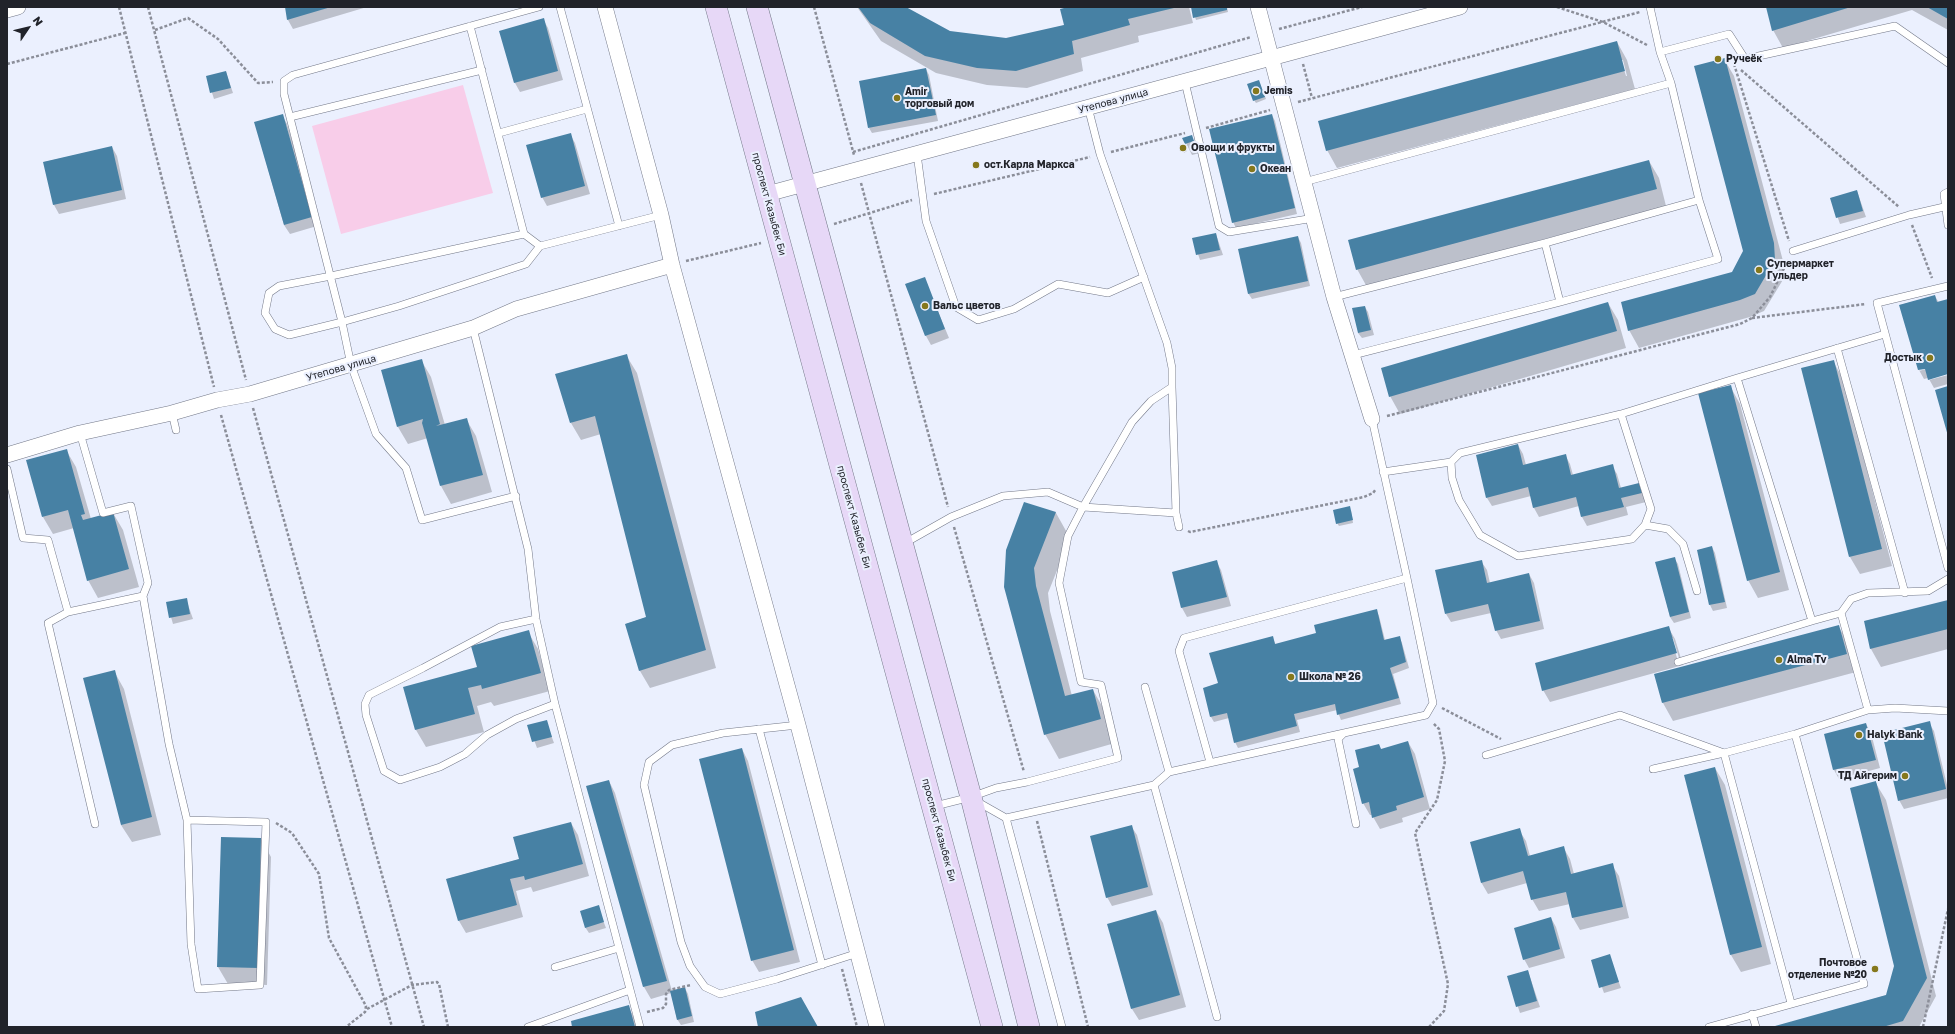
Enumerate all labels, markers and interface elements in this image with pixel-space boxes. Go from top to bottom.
north arrow [8,8,48,48]
text: N [31,14,46,28]
place label: Ручеёк [1726,53,1762,65]
marker: Ручеёк [1713,54,1723,64]
place label: Jemis [1264,85,1293,97]
place label: Amir торговый дом [905,86,974,110]
street label: Утепова улица [1077,86,1149,116]
marker: Jemis [1251,86,1261,96]
marker: Amir торговый дом [892,93,902,103]
place label: Овощи и фрукты [1191,142,1275,154]
marker: Овощи и фрукты [1178,143,1188,153]
street label: проспект Казыбек Би [749,151,789,257]
place label: ост.Карла Маркса [984,159,1075,171]
marker: ост.Карла Маркса [971,160,981,170]
place label: Океан [1260,163,1291,175]
marker: Океан [1247,164,1257,174]
place label: Супермаркет Гульдер [1767,258,1834,282]
marker: Супермаркет Гульдер [1754,265,1764,275]
place label: Вальс цветов [933,300,1000,312]
marker: Вальс цветов [920,301,930,311]
street label: Утепова улица [305,352,377,384]
place label: Достык [1884,352,1922,364]
marker: Достык [1925,353,1935,363]
street label: проспект Казыбек Би [834,464,874,570]
place label: Alma Tv [1787,654,1827,666]
marker: Alma Tv [1774,655,1784,665]
place label: Школа № 26 [1299,671,1361,683]
marker: Школа № 26 [1286,672,1296,682]
place label: Halyk Bank [1867,729,1923,741]
marker: Halyk Bank [1854,730,1864,740]
place label: ТД Айгерим [1838,770,1897,782]
marker: ТД Айгерим [1900,771,1910,781]
street label: проспект Казыбек Би [919,777,959,883]
place label: Почтовое отделение №20 [1788,957,1867,980]
marker: Почтовое отделение №20 [1870,964,1880,974]

